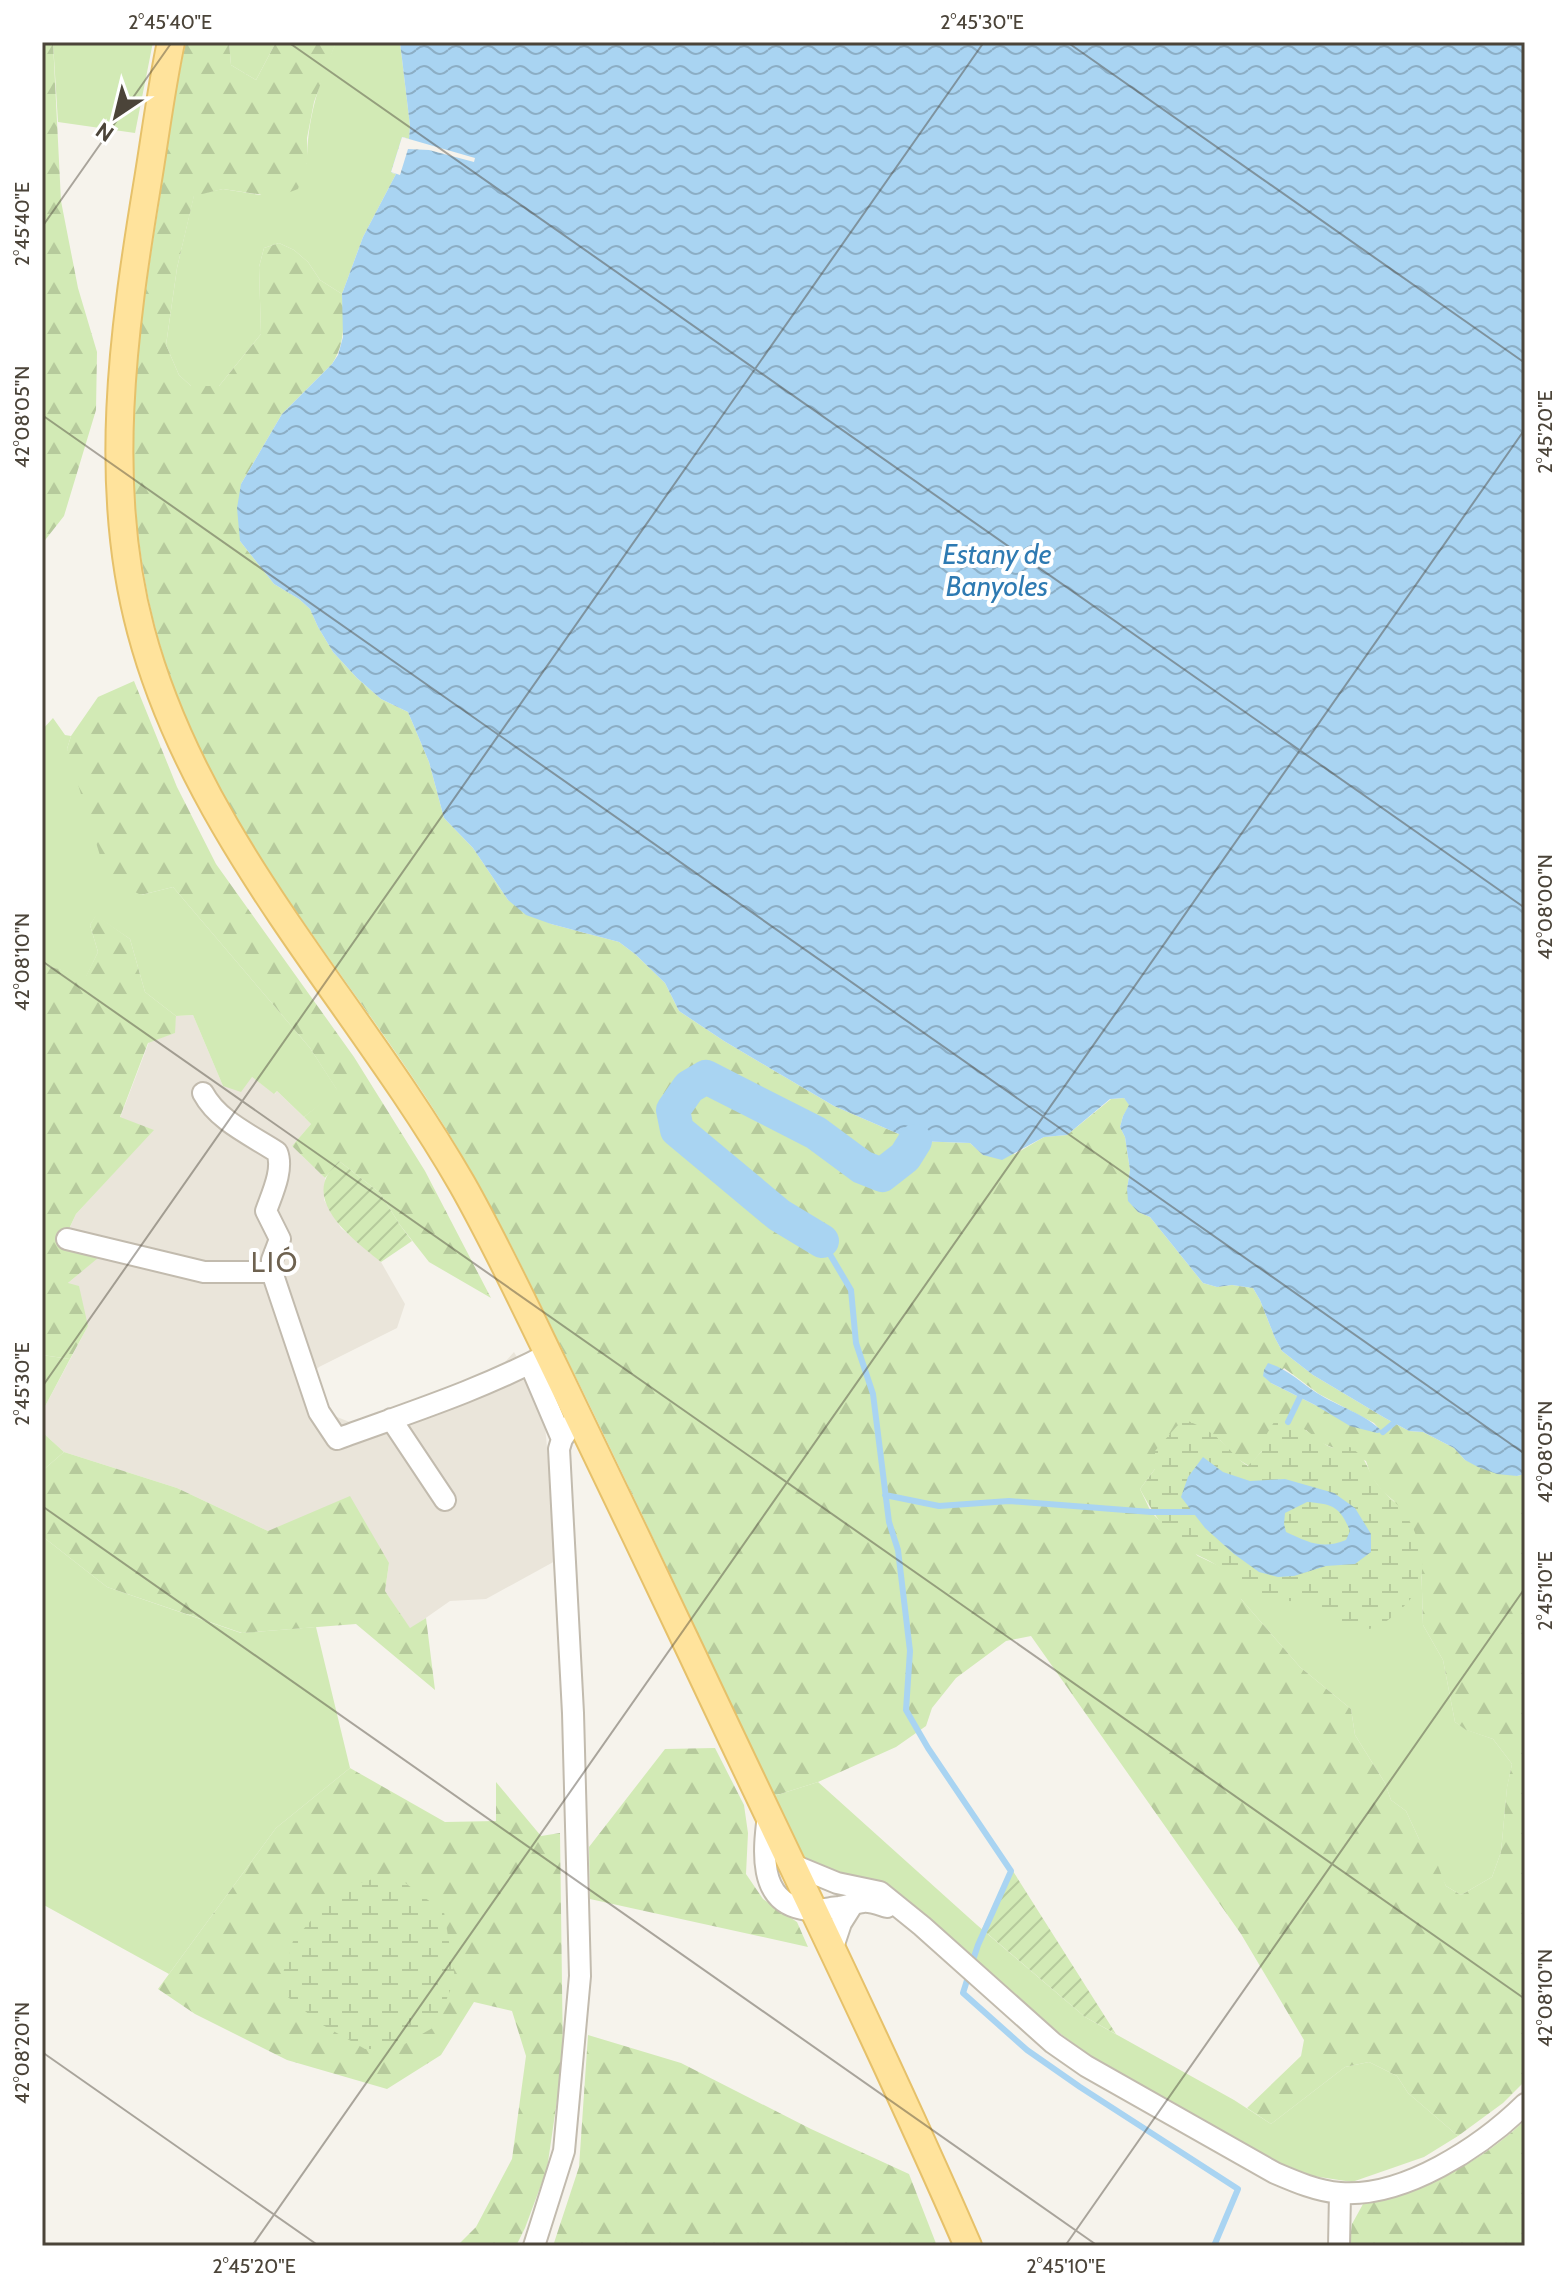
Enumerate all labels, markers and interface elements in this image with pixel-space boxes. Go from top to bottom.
text: 2°45'40"E [128,10,212,34]
text: 2°45'30"E [940,10,1024,34]
north arrow [76,76,156,156]
text: N [91,116,119,147]
text: 2°45'40"E [10,182,34,266]
text: 42°08'05"N [10,366,34,468]
text: 2°45'20"E [1533,390,1557,474]
water label: Estany de Banyoles [943,537,1052,603]
text: 42°08'00"N [1533,854,1557,960]
text: 42°08'10"N [10,913,34,1011]
district label: LIÓ [251,1245,299,1279]
text: 2°45'30"E [10,1342,34,1426]
text: 42°08'05"N [1533,1401,1557,1503]
text: 2°45'10"E [1533,1551,1557,1631]
text: 42°08'10"N [1533,1949,1557,2047]
text: 42°08'20"N [10,2002,34,2104]
text: 2°45'20"E [212,2254,296,2278]
text: 2°45'10"E [1026,2254,1106,2278]

